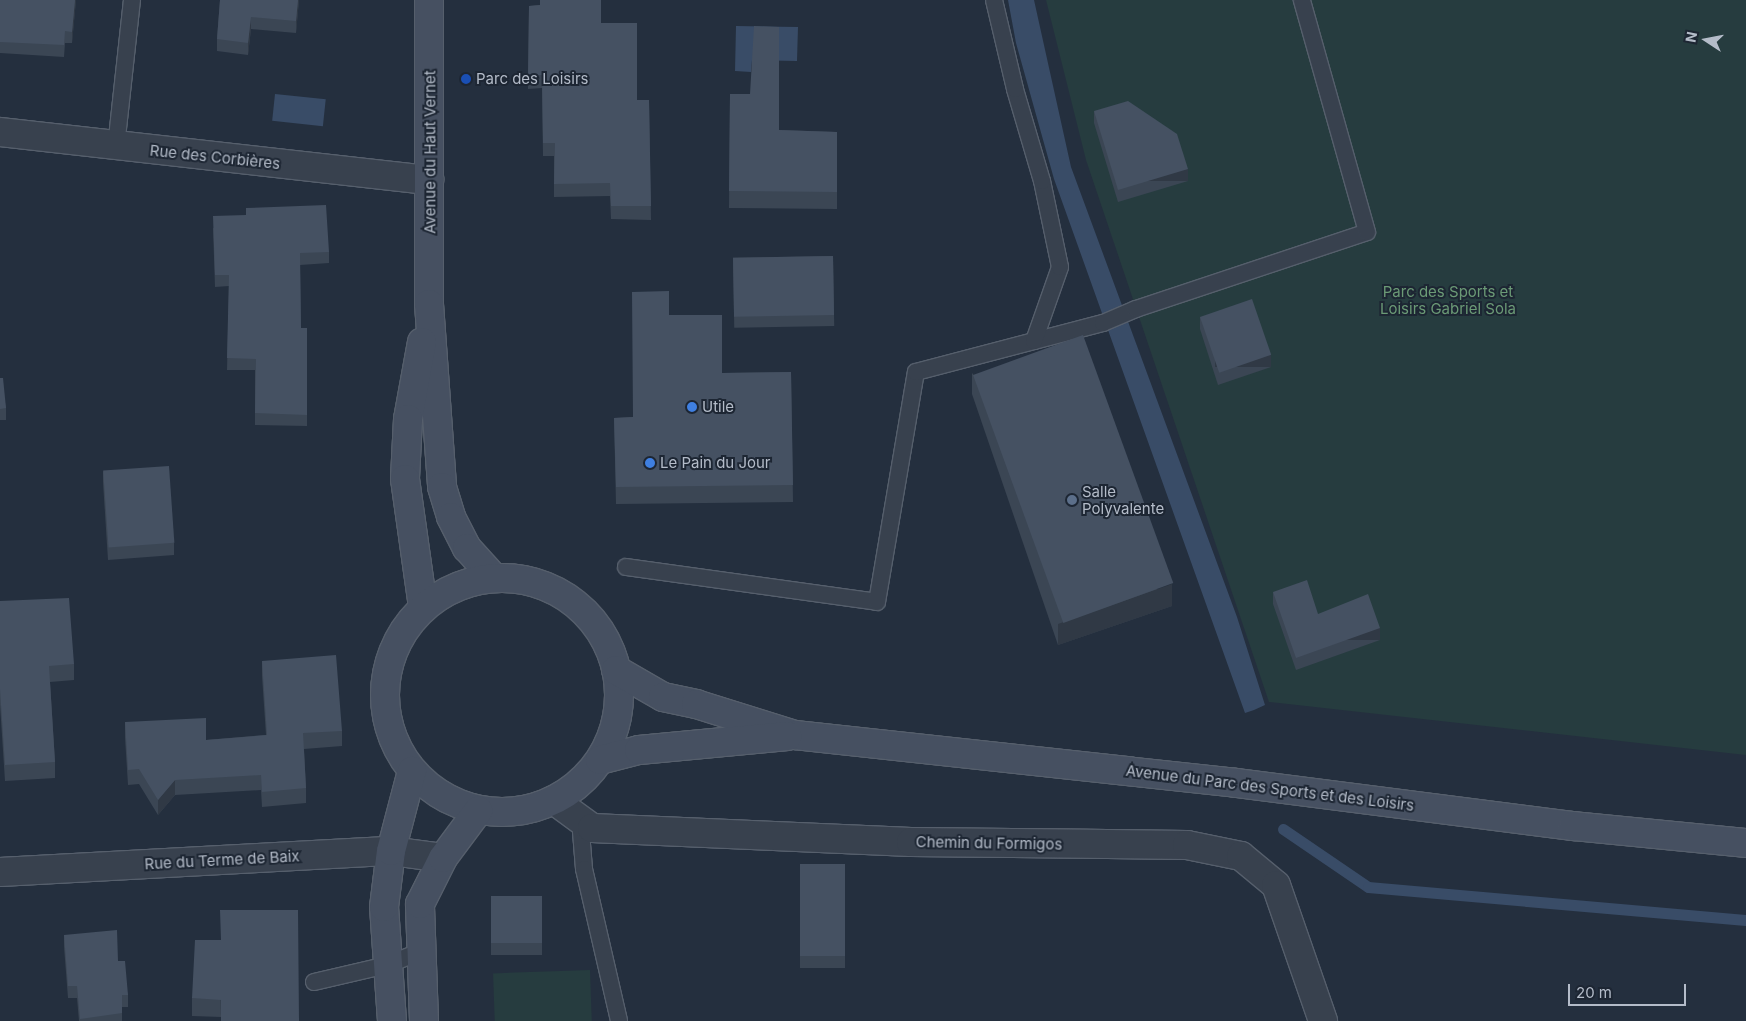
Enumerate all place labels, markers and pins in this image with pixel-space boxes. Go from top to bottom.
place label: Parc des Loisirs [476,70,588,88]
marker: Parc des Loisirs [460,73,472,85]
place label: Utile [702,398,734,416]
marker: Utile [686,401,698,413]
place label: Le Pain du Jour [660,454,771,472]
marker: Le Pain du Jour [644,457,656,469]
place label: Salle Polyvalente [1082,482,1164,517]
marker: Salle Polyvalente [1066,494,1078,506]

